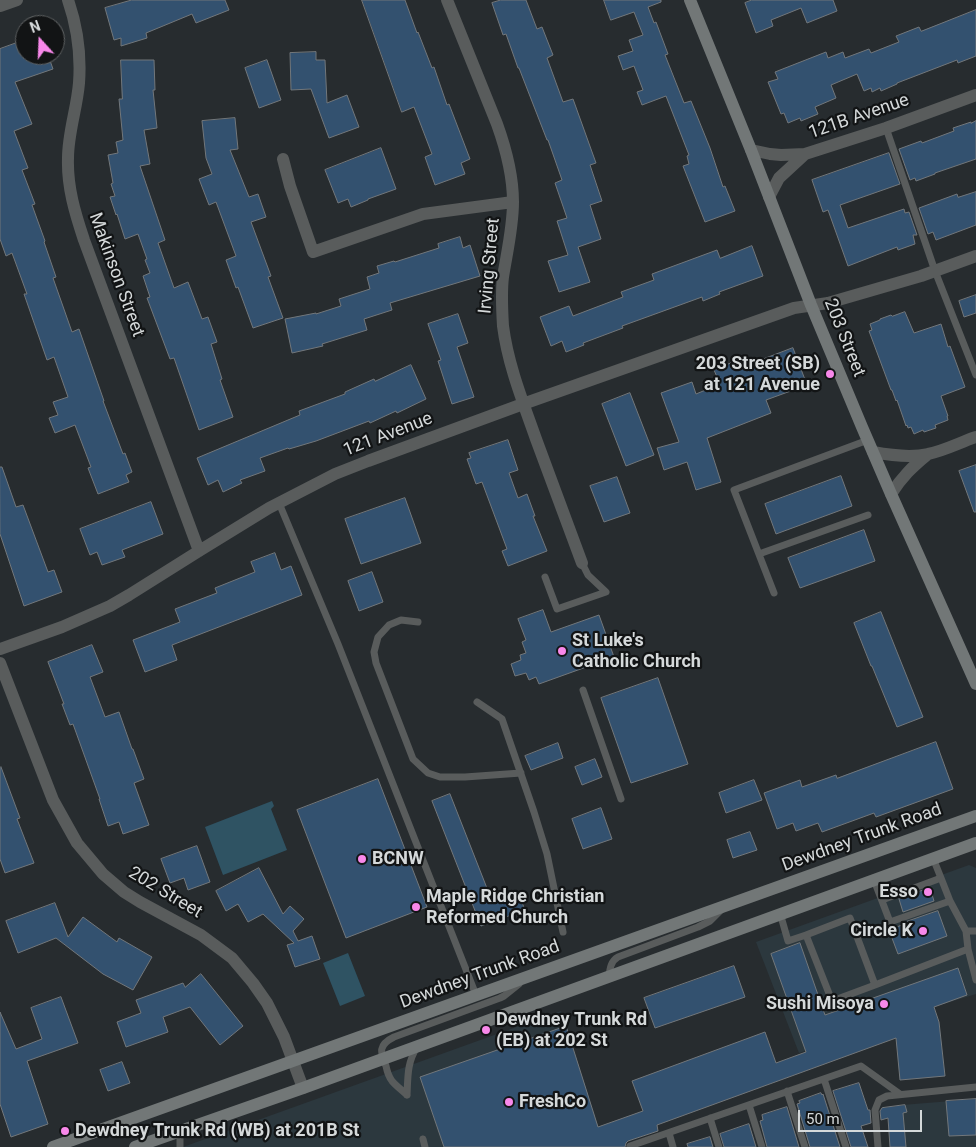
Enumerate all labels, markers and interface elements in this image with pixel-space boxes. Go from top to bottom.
north arrow [15,15,65,65]
text: N [28,18,43,36]
street label: 121B Avenue [806,90,912,144]
street label: Makinson Street [84,210,148,340]
street label: Irving Street [475,217,505,315]
street label: 203 Street [819,296,869,380]
place label: 203 Street (SB) at 121 Avenue [696,353,820,396]
marker: 203 Street (SB) at 121 Avenue [824,368,836,380]
street label: 121 Avenue [340,408,436,462]
place label: St Luke's Catholic Church [572,630,701,672]
marker: St Luke's Catholic Church [556,645,568,657]
street label: Dewdney Trunk Road [779,799,945,877]
place label: BCNW [372,848,424,870]
marker: BCNW [356,853,368,865]
street label: 202 Street [124,863,206,923]
place label: Esso [879,881,918,903]
place label: Maple Ridge Christian Reformed Church [426,886,604,929]
marker: Esso [922,886,934,898]
marker: Maple Ridge Christian Reformed Church [410,901,422,913]
place label: Circle K [850,920,913,942]
marker: Circle K [917,925,929,937]
street label: Dewdney Trunk Road [397,936,563,1014]
place label: Sushi Misoya [766,993,874,1015]
marker: Sushi Misoya [878,998,890,1010]
place label: Dewdney Trunk Rd (EB) at 202 St [496,1009,647,1052]
marker: Dewdney Trunk Rd (EB) at 202 St [480,1024,492,1036]
place label: FreshCo [519,1091,586,1113]
marker: FreshCo [503,1096,515,1108]
scale bar [801,1100,925,1132]
text: 50 m [806,1110,840,1128]
place label: Dewdney Trunk Rd (WB) at 201B St [75,1120,359,1142]
marker: Dewdney Trunk Rd (WB) at 201B St [59,1125,71,1137]

